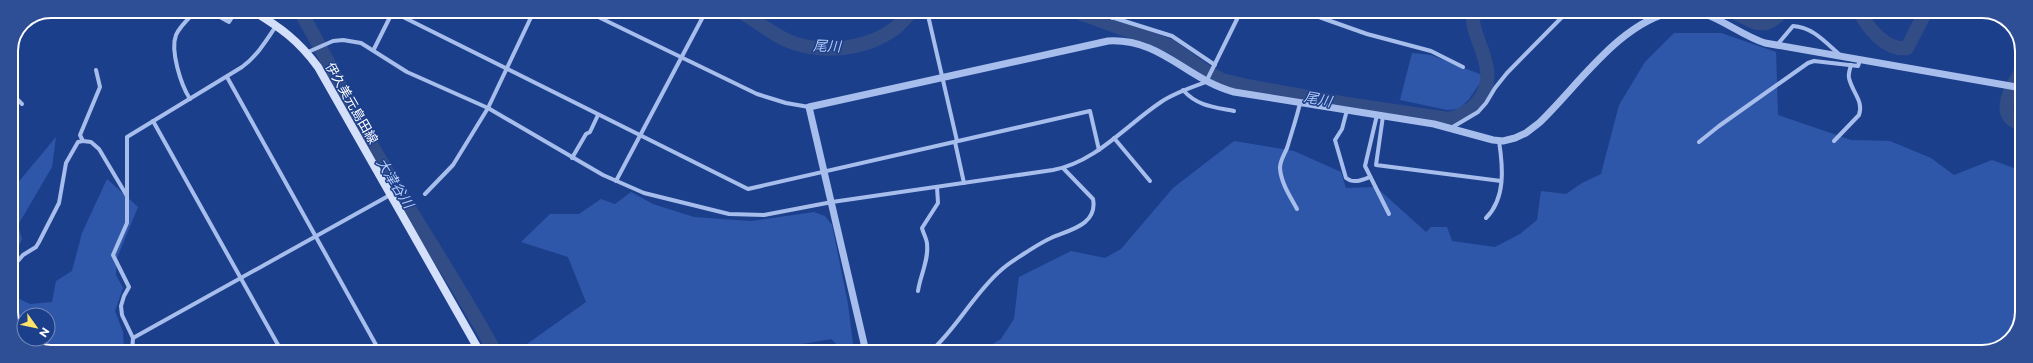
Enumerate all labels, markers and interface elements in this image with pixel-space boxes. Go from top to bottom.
water label: 尾川 [813,37,843,56]
street label: 伊久美元島田線 [322,60,382,146]
water label: 尾川 [1303,87,1335,111]
water label: 大津谷川 [373,154,419,213]
north arrow [16,307,56,347]
text: N [36,325,53,340]

